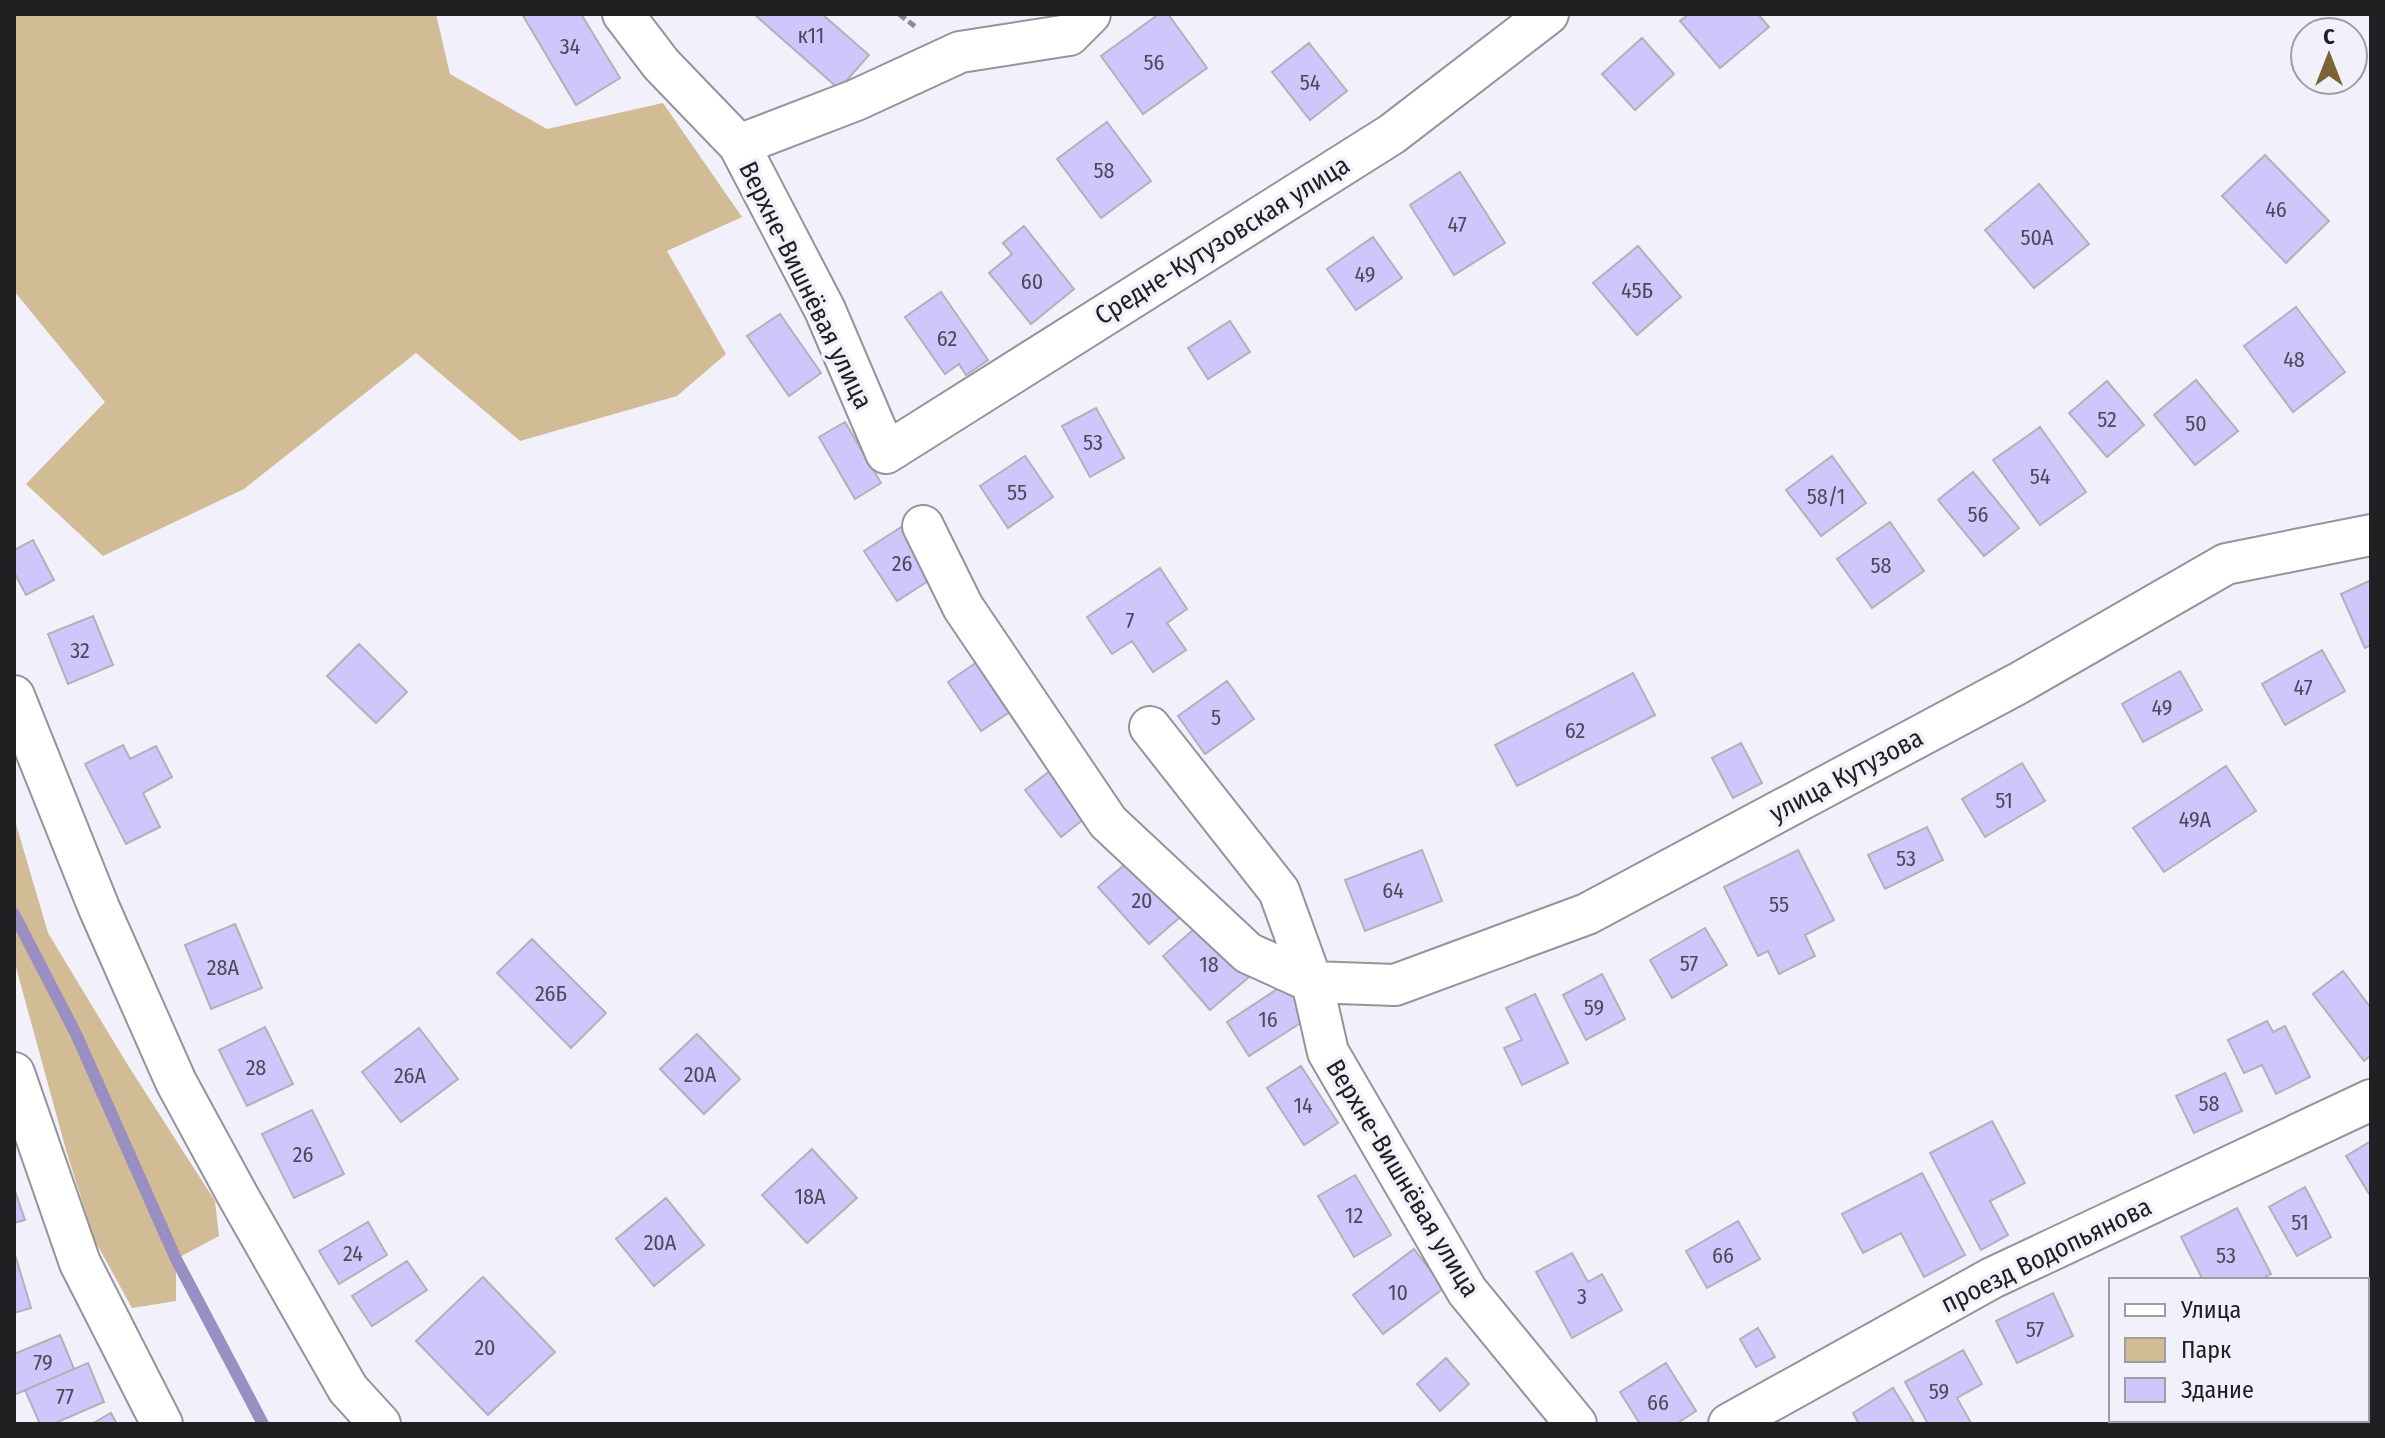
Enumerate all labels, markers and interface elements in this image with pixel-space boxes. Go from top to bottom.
north arrow [2289,16,2369,96]
house number: к11 [798,22,824,49]
text: С [2323,23,2335,50]
house number: 34 [560,33,581,60]
house number: 56 [1143,49,1165,76]
house number: 54 [1300,69,1321,96]
street label: Средне-Кутузовская улица [1089,149,1355,332]
street label: Верхне-Вишнёвая улица [732,156,879,414]
house number: 58 [1093,157,1115,184]
house number: 46 [2265,196,2287,223]
house number: 47 [1447,211,1467,238]
house number: 50А [2020,224,2054,251]
house number: 49 [1355,261,1375,288]
house number: 60 [1021,268,1043,295]
house number: 45Б [1621,277,1653,304]
house number: 62 [937,325,957,352]
house number: 48 [2283,346,2305,373]
house number: 52 [2097,406,2117,433]
house number: 50 [2185,410,2207,437]
house number: 53 [1083,429,1103,456]
house number: 54 [2030,463,2051,490]
house number: 55 [1007,479,1027,506]
house number: 58/1 [1807,483,1845,510]
house number: 56 [1967,501,1989,528]
house number: 26 [892,550,912,577]
house number: 58 [1870,552,1892,579]
house number: 7 [1126,607,1135,634]
house number: 32 [70,637,90,664]
house number: 47 [2293,674,2313,701]
house number: 49 [2152,694,2172,721]
house number: 5 [1211,704,1221,731]
house number: 62 [1565,717,1585,744]
street label: улица Кутузова [1764,722,1928,829]
house number: 51 [1995,787,2013,814]
house number: 49А [2179,806,2212,833]
house number: 53 [1896,845,1916,872]
house number: 64 [1382,877,1404,904]
house number: 20 [1131,887,1153,914]
house number: 55 [1769,891,1789,918]
house number: 57 [1680,950,1698,977]
house number: 18 [1199,951,1219,978]
house number: 28А [207,954,240,981]
house number: 26Б [535,980,567,1007]
house number: 59 [1584,994,1604,1021]
house number: 16 [1258,1006,1278,1033]
house number: 28 [246,1054,266,1081]
street label: Верхне-Вишнёвая улица [1319,1054,1486,1303]
house number: 20А [684,1061,717,1088]
house number: 26А [394,1062,427,1089]
house number: 58 [2198,1090,2220,1117]
house number: 14 [1293,1092,1313,1119]
house number: 26 [293,1141,313,1168]
house number: 18А [794,1183,826,1210]
street label: проезд Водопьянова [1936,1191,2156,1320]
house number: 12 [1345,1202,1363,1229]
house number: 51 [2291,1209,2309,1236]
house number: 20А [644,1229,677,1256]
house number: 24 [343,1240,363,1267]
house number: 66 [1712,1242,1734,1269]
house number: 53 [2216,1242,2236,1269]
legend [2109,1278,2369,1422]
house number: 10 [1388,1279,1408,1306]
house number: 3 [1577,1283,1587,1310]
text: Улица [2180,1296,2241,1324]
house number: 57 [2026,1316,2044,1343]
house number: 20 [474,1334,496,1361]
text: Парк [2181,1336,2232,1364]
house number: 79 [33,1349,53,1376]
text: Здание [2181,1376,2254,1404]
house number: 59 [1929,1378,1949,1405]
house number: 77 [56,1383,74,1410]
house number: 66 [1647,1389,1669,1416]

